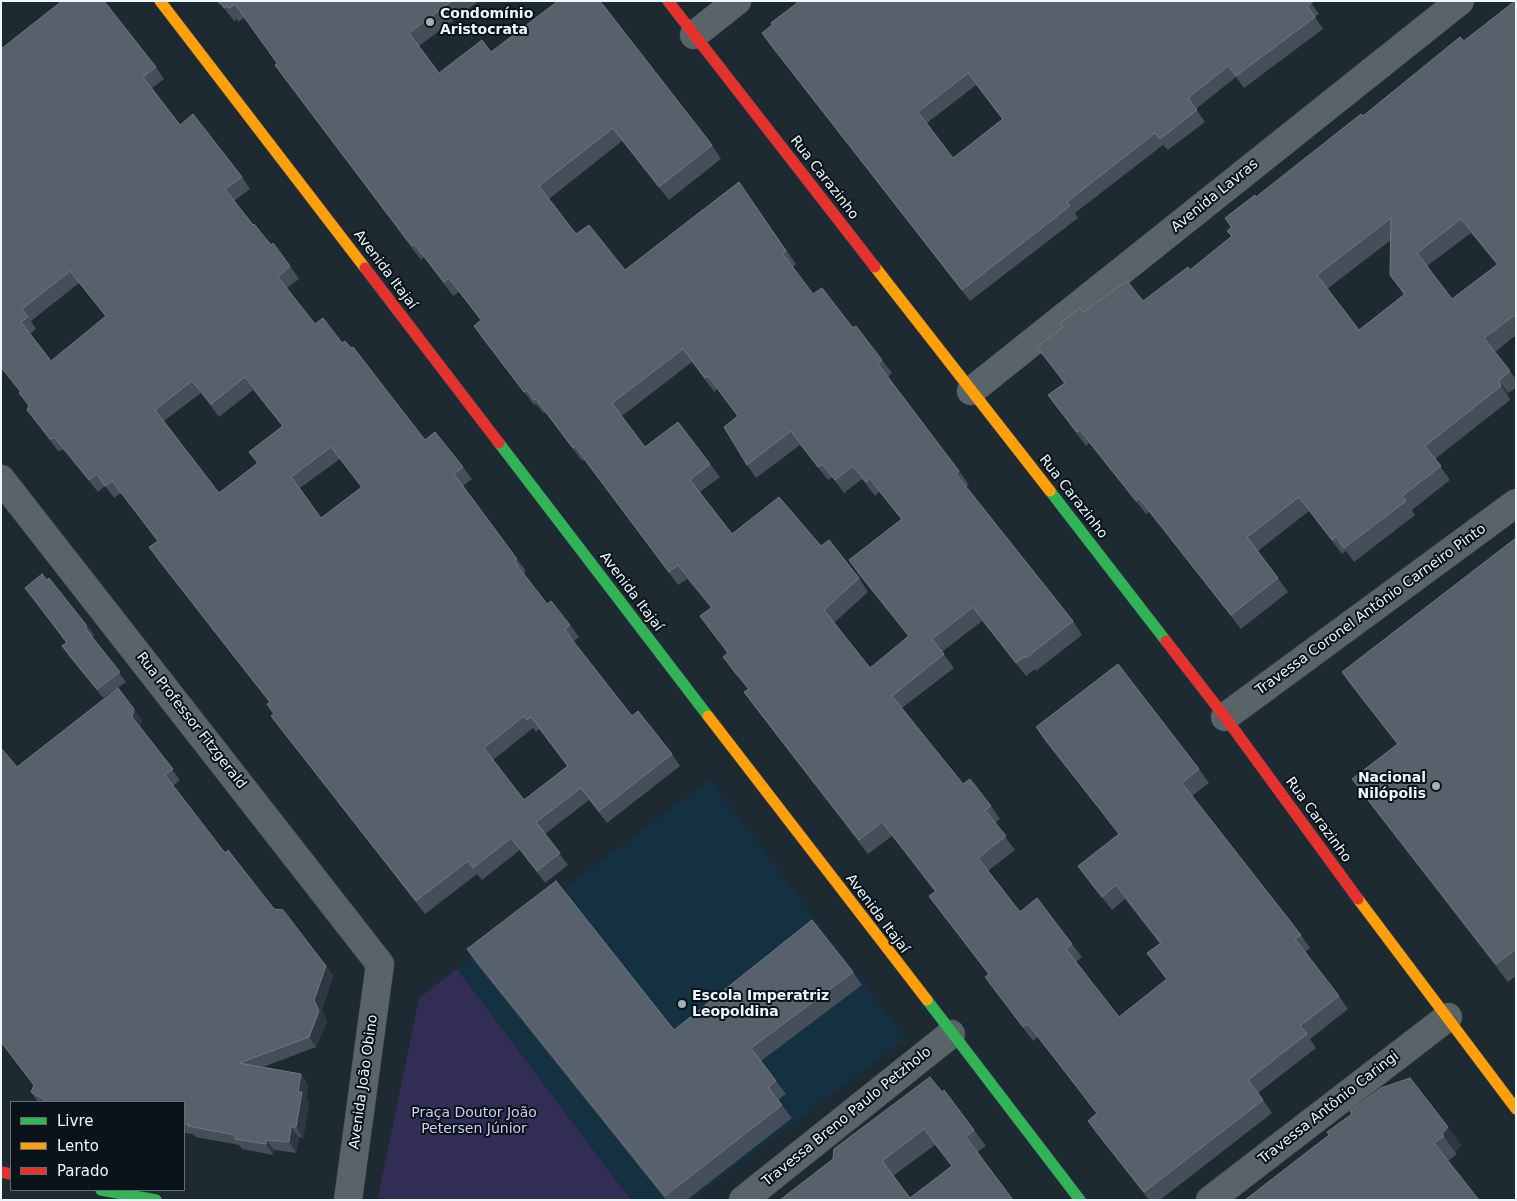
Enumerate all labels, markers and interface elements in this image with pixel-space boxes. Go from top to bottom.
place label: Condomínio Aristocrata [440,6,533,38]
marker: Condomínio Aristocrata [424,16,436,28]
street label: Rua Carazinho [786,133,862,223]
street label: Avenida Lavras [1168,156,1262,236]
street label: Avenida Itajaí [350,227,420,313]
street label: Rua Carazinho [1035,452,1111,542]
street label: Travessa Coronel Antônio Carneiro Pinto [1253,521,1489,699]
street label: Avenida Itajaí [596,549,666,635]
street label: Rua Professor Fitzgerald [133,649,249,793]
place label: Nacional Nilópolis [1357,770,1426,802]
street label: Rua Carazinho [1281,774,1355,866]
marker: Nacional Nilópolis [1430,780,1442,792]
street label: Avenida Itajaí [842,871,912,957]
place label: Escola Imperatriz Leopoldina [692,988,829,1020]
marker: Escola Imperatriz Leopoldina [676,998,688,1010]
street label: Avenida João Obino [346,1014,382,1150]
street label: Travessa Breno Paulo Petzholo [759,1044,935,1190]
street label: Travessa Antônio Caringi [1256,1048,1402,1168]
legend [10,1101,185,1191]
park label: Praça Doutor João Petersen Júnior [411,1105,537,1138]
text: Livre [57,1112,93,1130]
text: Lento [57,1137,99,1155]
text: Parado [57,1162,109,1180]

